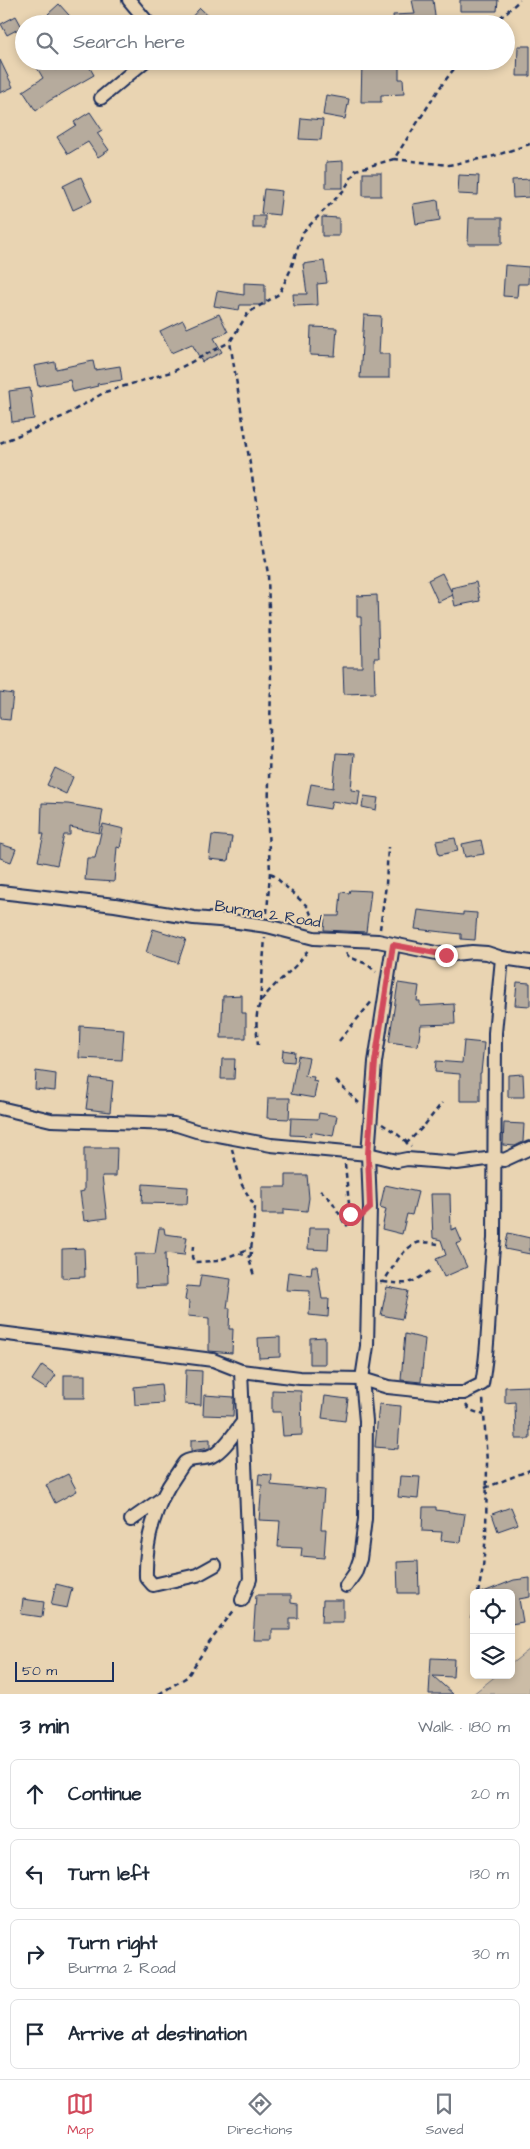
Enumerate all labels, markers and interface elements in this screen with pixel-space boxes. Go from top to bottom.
search box [15,15,515,70]
icon: search [33,29,61,57]
text: Search here [73,29,185,56]
street label: Burma 2 Road [213,895,323,933]
route end [435,944,458,967]
route start [339,1203,362,1226]
map controls [470,1589,515,1679]
button: locate [470,1589,515,1634]
button: layers [470,1634,515,1679]
scale bar [15,1659,114,1682]
text: 50 m [22,1661,57,1681]
text: 3 min [20,1712,69,1741]
text: Walk · 180 m [418,1716,510,1738]
icon: ahead [21,1780,49,1808]
text: Continue [68,1781,142,1808]
text: 20 m [471,1783,509,1805]
icon: left [21,1860,49,1888]
text: Turn left [68,1861,149,1888]
text: 130 m [470,1863,509,1885]
text: Turn right [68,1930,157,1957]
icon: right [21,1940,49,1968]
text: 30 m [472,1943,509,1965]
text: Burma 2 Road [68,1957,176,1979]
icon: arrive [21,2020,49,2048]
text: Arrive at destination [68,2021,247,2048]
tab: Map [66,2090,94,2140]
tab: Directions [227,2090,292,2140]
tab: Saved [425,2090,464,2140]

